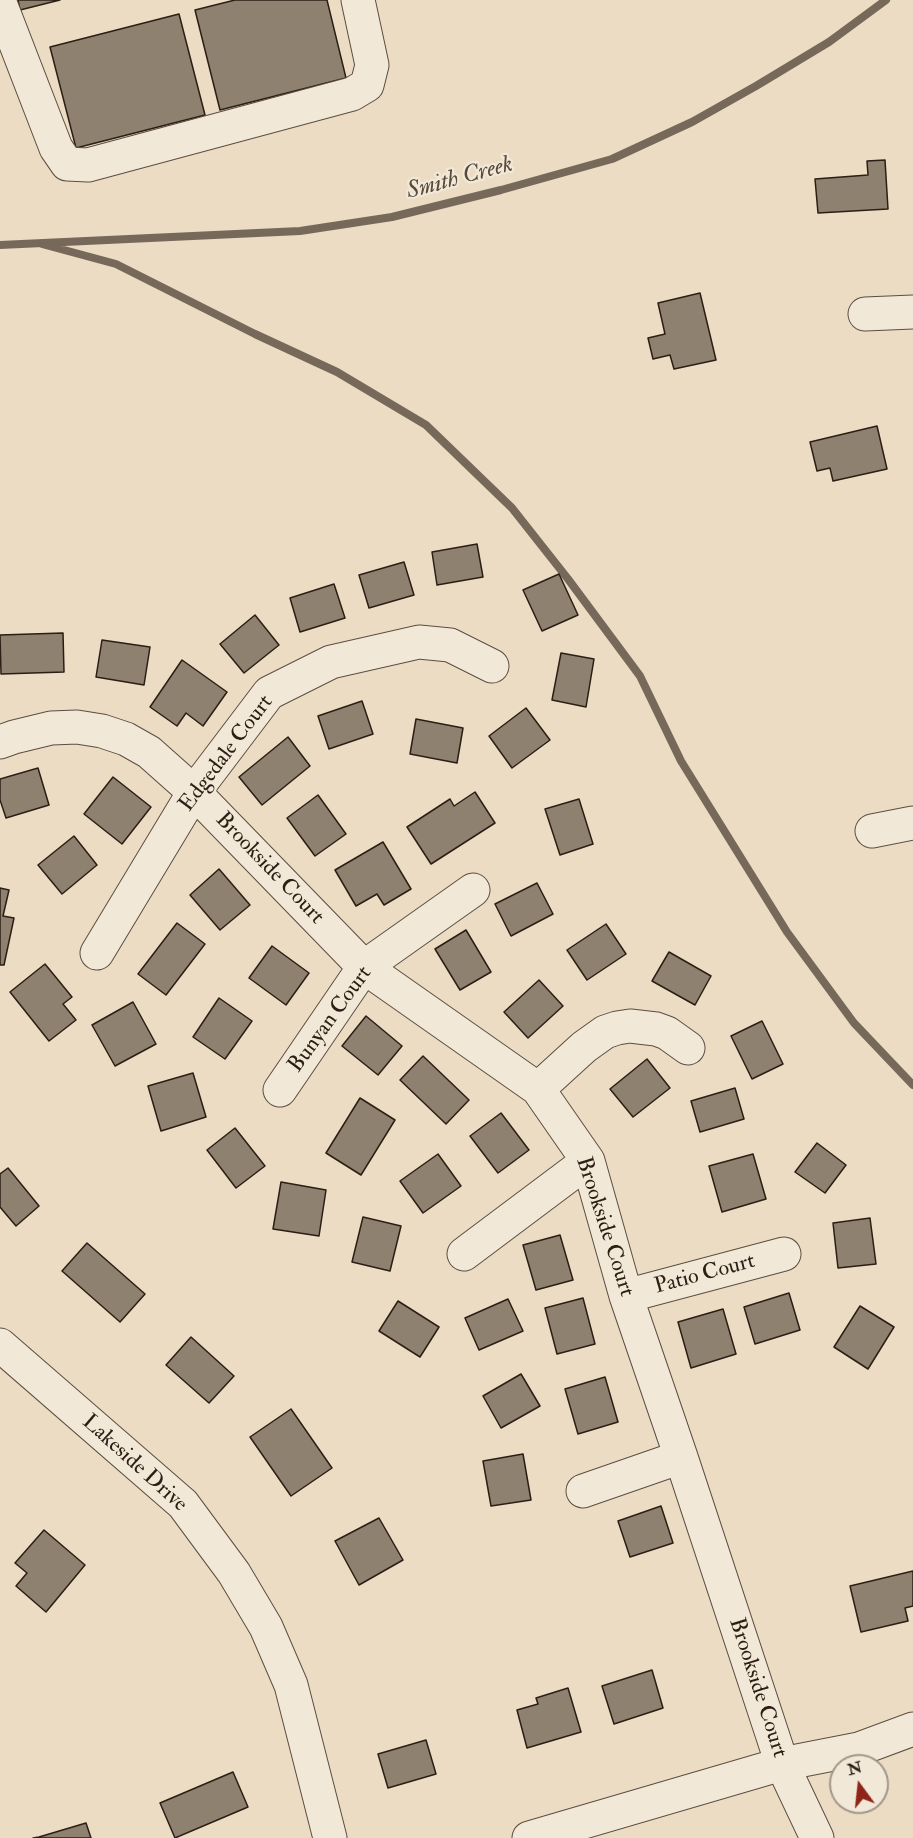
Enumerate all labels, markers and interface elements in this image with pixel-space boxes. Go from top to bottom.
water label: Smith Creek [404,151,516,207]
street label: Edgedale Court [175,690,279,818]
street label: Brookside Court [209,808,329,930]
street label: Bunyan Court [284,962,378,1078]
street label: Brookside Court [569,1154,639,1300]
street label: Patio Court [652,1249,758,1301]
street label: Lakeside Drive [76,1410,192,1518]
street label: Brookside Court [722,1615,792,1761]
north arrow [829,1754,889,1814]
text: N [845,1757,864,1780]

